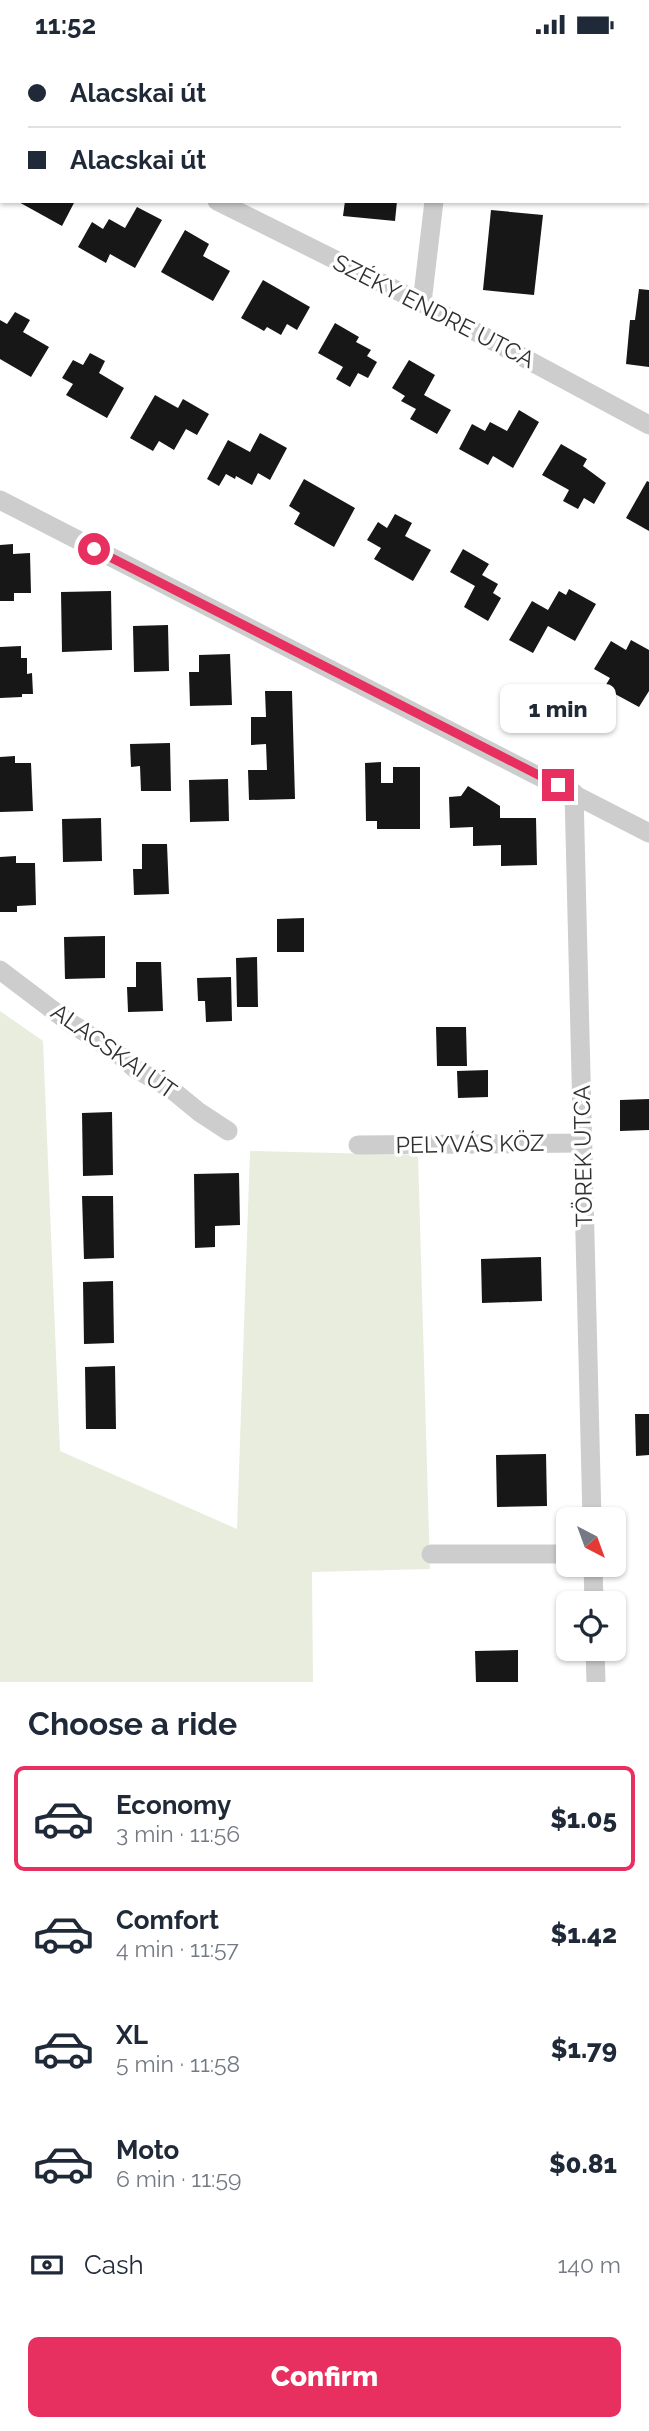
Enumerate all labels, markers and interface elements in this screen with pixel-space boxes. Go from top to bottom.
text: 11:52 [35,10,96,40]
text: Alacskai út [70,78,206,108]
text: Alacskai út [70,145,206,175]
street label: SZÉKY ENDRE UTCA [329,248,540,373]
route start [78,533,110,565]
callout: 1 min [500,683,616,733]
text: 1 min [528,695,588,722]
route end [542,769,574,801]
street label: ALACSKAI ÚT [46,997,182,1104]
street label: TÖREK UTCA [568,1084,597,1227]
street label: PELYVÁS KÖZ [395,1129,545,1158]
north arrow [556,1507,626,1577]
map controls [556,1507,626,1661]
button: locate [556,1591,626,1661]
text: Choose a ride [28,1705,237,1742]
icon: car [32,1787,95,1850]
text: Economy [116,1790,231,1820]
text: $1.05 [550,1804,617,1834]
text: 3 min · 11:56 [116,1820,240,1847]
icon: car [32,1902,95,1965]
text: Comfort [116,1905,219,1935]
text: $1.42 [551,1919,617,1949]
text: 4 min · 11:57 [116,1935,239,1962]
icon: car [32,2017,95,2080]
text: XL [116,2020,148,2050]
text: $1.79 [551,2034,617,2064]
text: 5 min · 11:58 [116,2050,240,2077]
icon: car [32,2132,95,2195]
text: Moto [116,2135,179,2165]
text: $0.81 [549,2149,617,2179]
text: 6 min · 11:59 [116,2165,241,2192]
icon: cash [28,2246,66,2284]
text: Cash [84,2250,144,2280]
text: 140 m [558,2251,621,2278]
button: Confirm [28,2337,621,2417]

